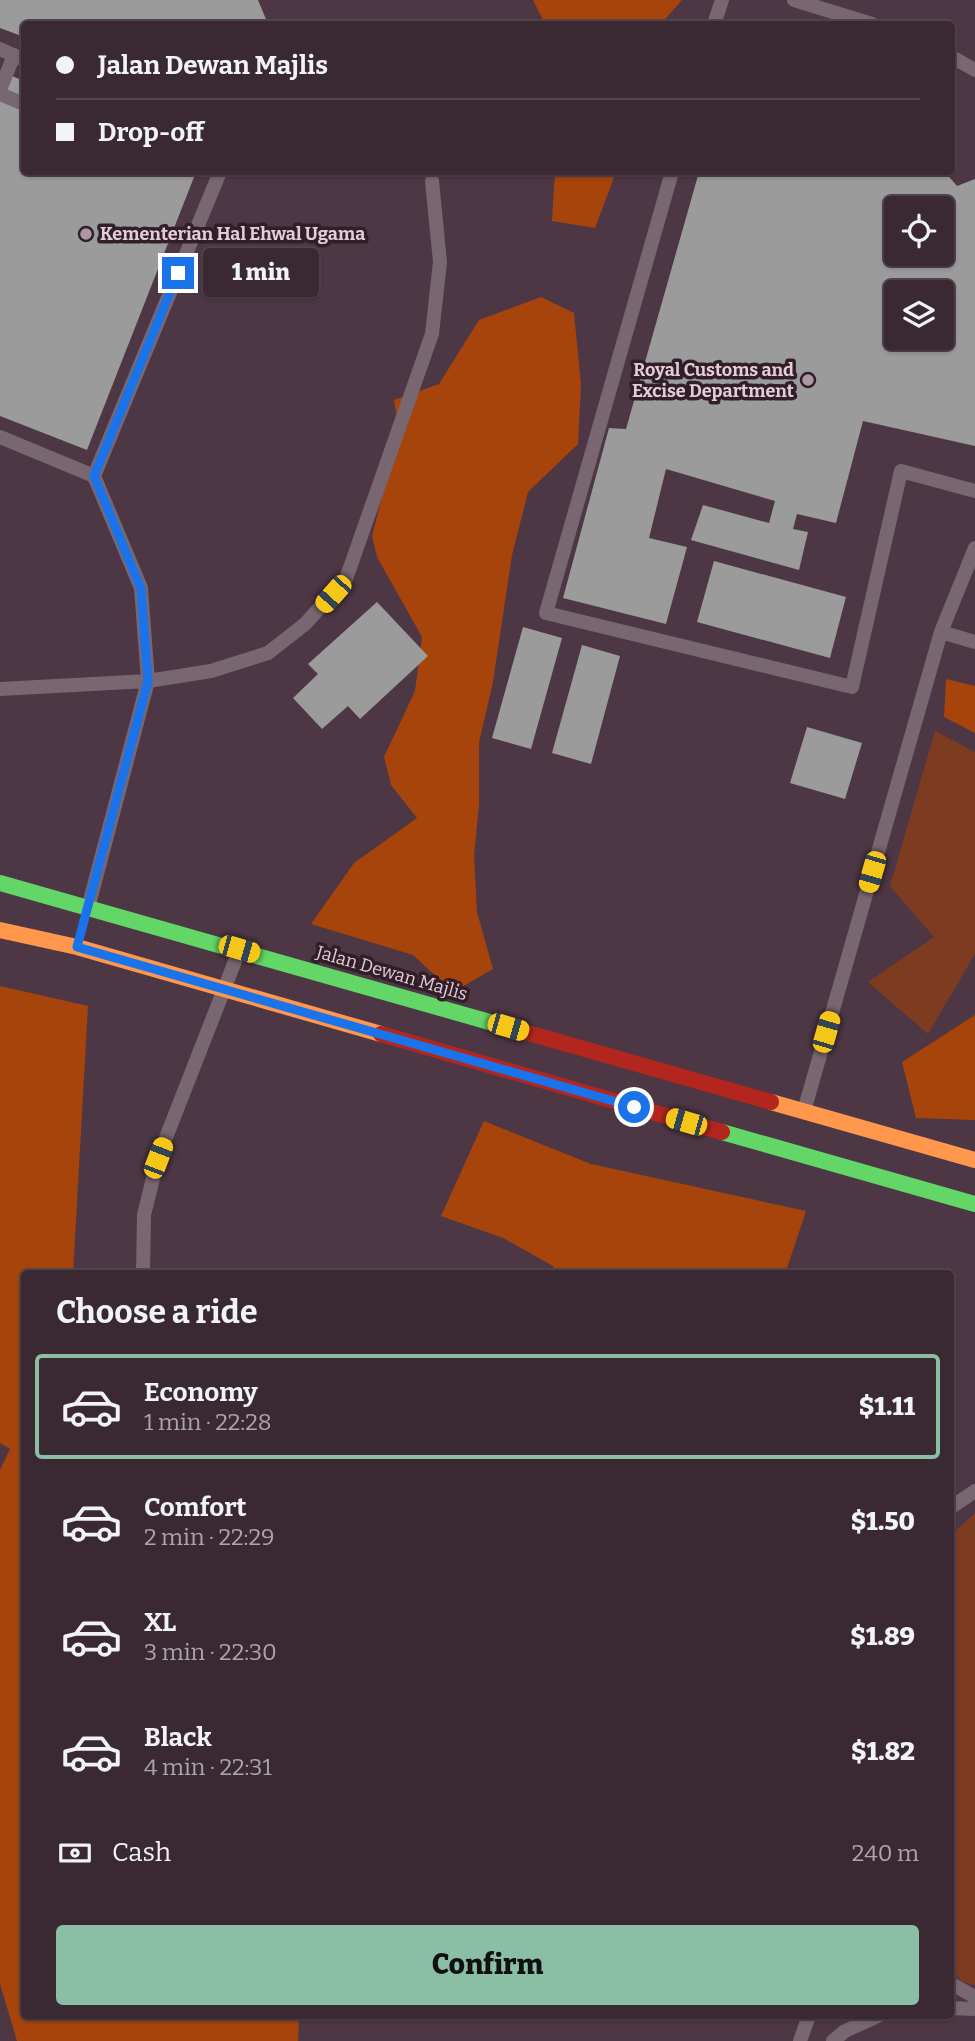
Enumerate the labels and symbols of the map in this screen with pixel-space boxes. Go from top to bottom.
place label: Kementerian Hal Ehwal Ugama [100,223,365,245]
marker: Kementerian Hal Ehwal Ugama [78,226,94,242]
callout: 1 min [202,248,318,298]
route end [162,257,194,289]
place label: Royal Customs and Excise Department [632,359,794,402]
marker: Royal Customs and Excise Department [800,372,816,388]
car [312,571,355,617]
car [857,849,888,895]
car [216,933,263,965]
street label: Jalan Dewan Majlis [313,941,470,1005]
car [811,1009,842,1055]
car [485,1011,532,1043]
route start [618,1091,650,1123]
car [663,1106,710,1138]
car [141,1135,176,1181]

